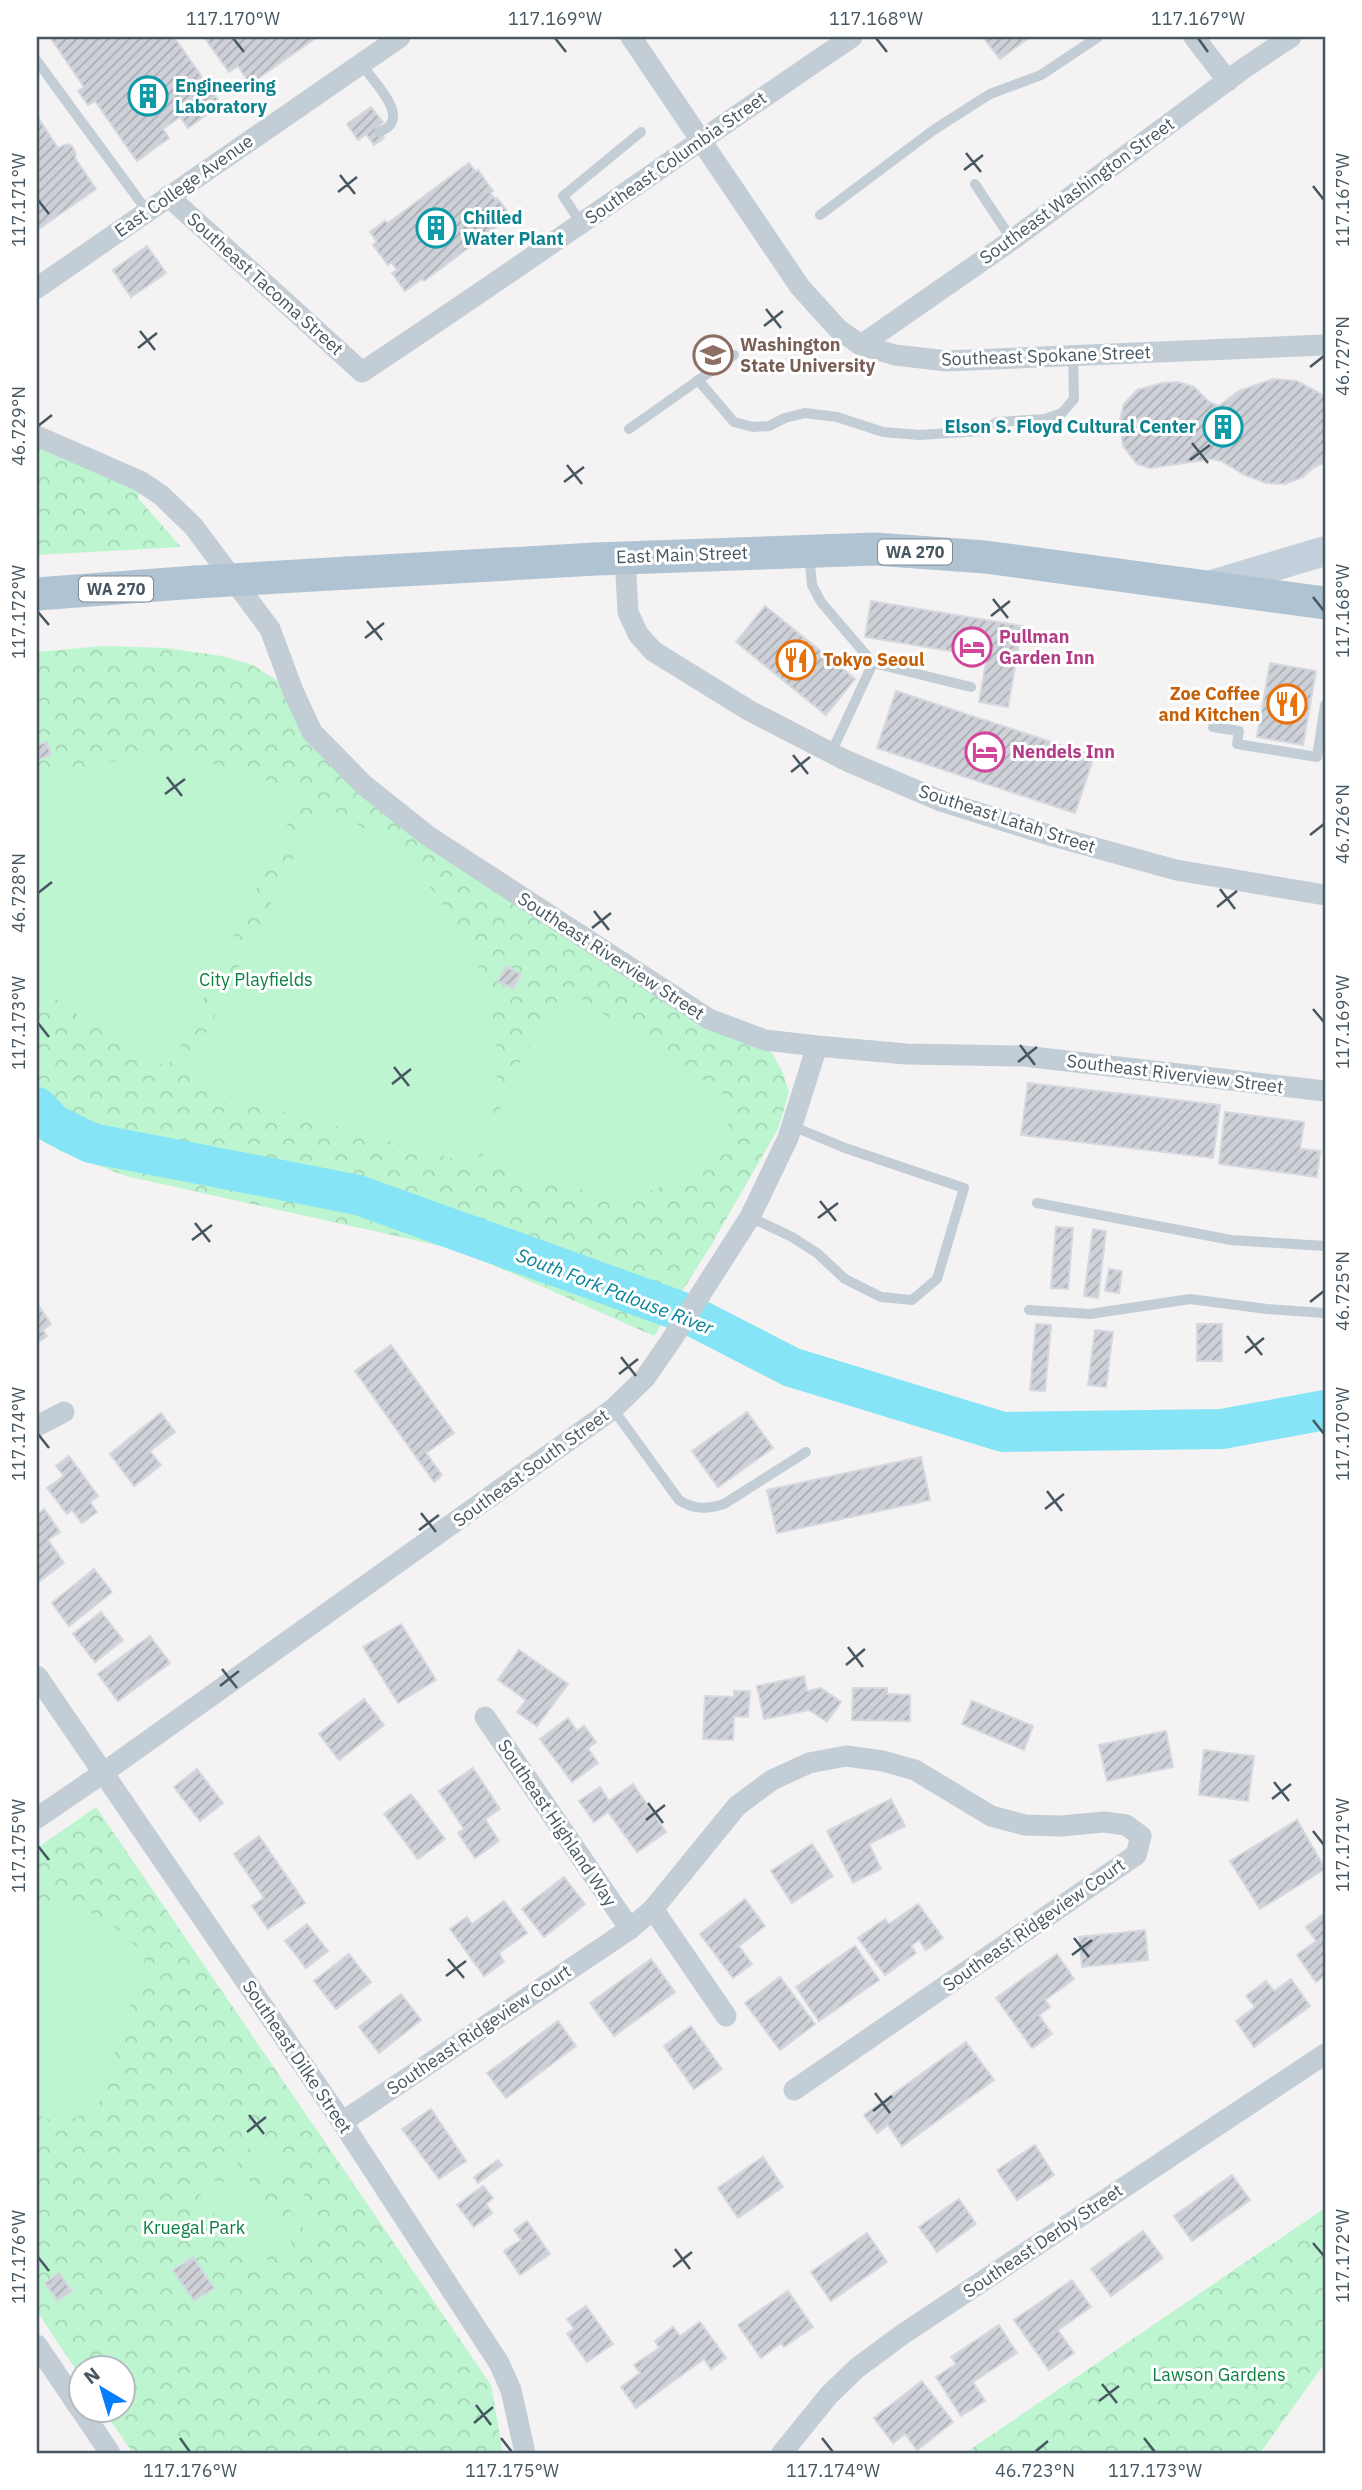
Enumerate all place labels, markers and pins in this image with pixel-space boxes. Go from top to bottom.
place label: Engineering Laboratory [175,74,276,118]
building icon: Engineering Laboratory [127,75,169,117]
place label: Chilled Water Plant [463,206,564,250]
building icon: Chilled Water Plant [415,207,457,249]
place label: Washington State University [740,333,876,377]
school or university icon: Washington State University [692,334,734,376]
building icon: Elson S. Floyd Cultural Center [1202,406,1244,448]
place label: Elson S. Floyd Cultural Center [945,415,1196,438]
place label: Pullman Garden Inn [999,625,1095,669]
hotel icon: Pullman Garden Inn [951,626,993,668]
restaurant icon: Tokyo Seoul [775,639,817,681]
place label: Tokyo Seoul [823,648,925,671]
place label: Zoe Coffee and Kitchen [1158,682,1260,726]
restaurant icon: Zoe Coffee and Kitchen [1266,683,1308,725]
hotel icon: Nendels Inn [964,731,1006,773]
place label: Nendels Inn [1012,740,1115,763]

